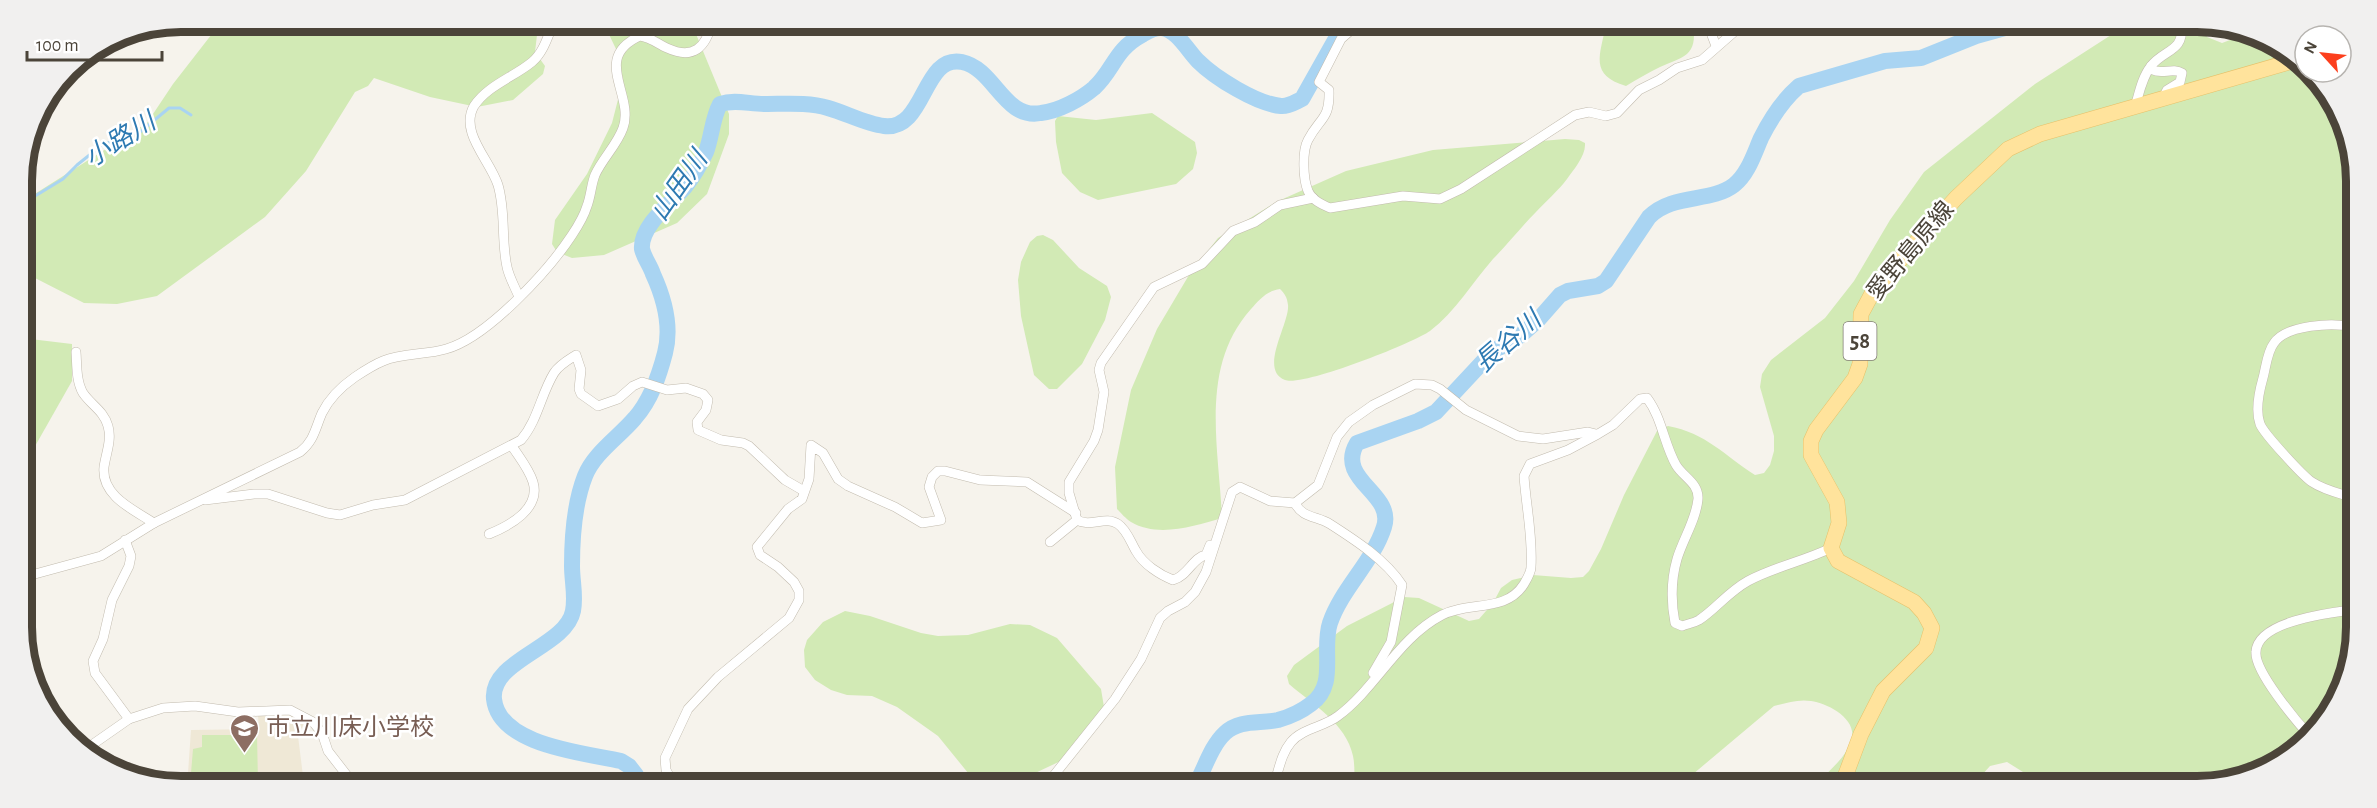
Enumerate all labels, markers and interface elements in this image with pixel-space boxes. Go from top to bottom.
scale bar [27,24,162,62]
north arrow [2293,24,2353,84]
text: 100 m [36,37,79,55]
text: N [2301,39,2320,56]
water label: 小路川 [80,106,163,172]
water label: 山田川 [645,144,714,225]
street label: 愛野島原線 [1862,196,1959,305]
water label: 長谷川 [1469,304,1548,377]
road number: 58 [1844,322,1876,360]
school or university icon: 市立川床小学校 [229,712,261,754]
place label: 市立川床小学校 [266,714,434,740]

